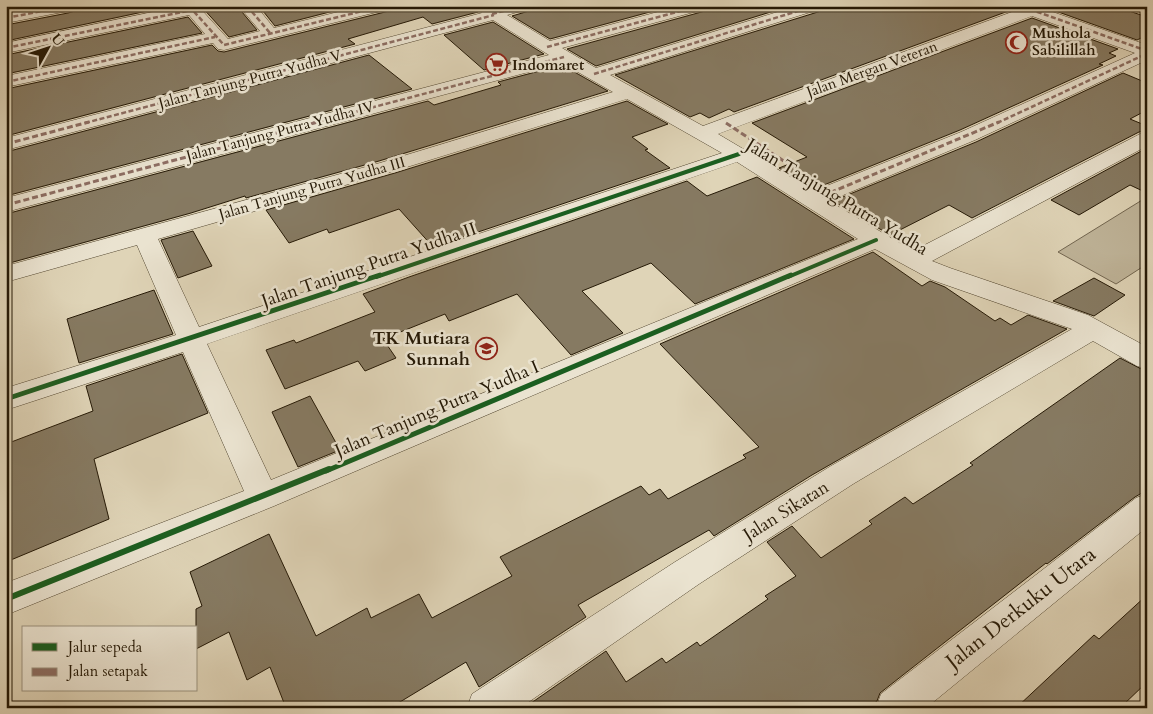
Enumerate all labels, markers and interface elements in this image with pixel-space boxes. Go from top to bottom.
north arrow [22,22,72,72]
place label: Mushola Sabilillah [1032,23,1096,60]
text: U [47,29,69,51]
mosque icon: Mushola Sabilillah [1004,30,1028,54]
street label: Jalan Mergan Veteran [802,36,941,103]
street label: Jalan Tanjung Putra Yudha V [154,45,344,114]
supermarket icon: Indomaret [484,53,508,77]
place label: Indomaret [512,55,585,75]
street label: Jalan Tanjung Putra Yudha IV [182,96,376,166]
street label: Jalan Tanjung Putra Yudha [739,131,933,262]
street label: Jalan Tanjung Putra Yudha III [214,152,408,225]
street label: Jalan Tanjung Putra Yudha II [255,216,480,315]
place label: TK Mutiara Sunnah [372,326,470,372]
school or university icon: TK Mutiara Sunnah [474,336,498,360]
street label: Jalan Tanjung Putra Yudha I [328,355,543,465]
street label: Jalan Sikatan [736,474,834,549]
street label: Jalan Derkuku Utara [938,540,1102,678]
legend [22,626,198,692]
text: Jalur sepeda [66,637,143,657]
text: Jalan setapak [66,661,148,681]

